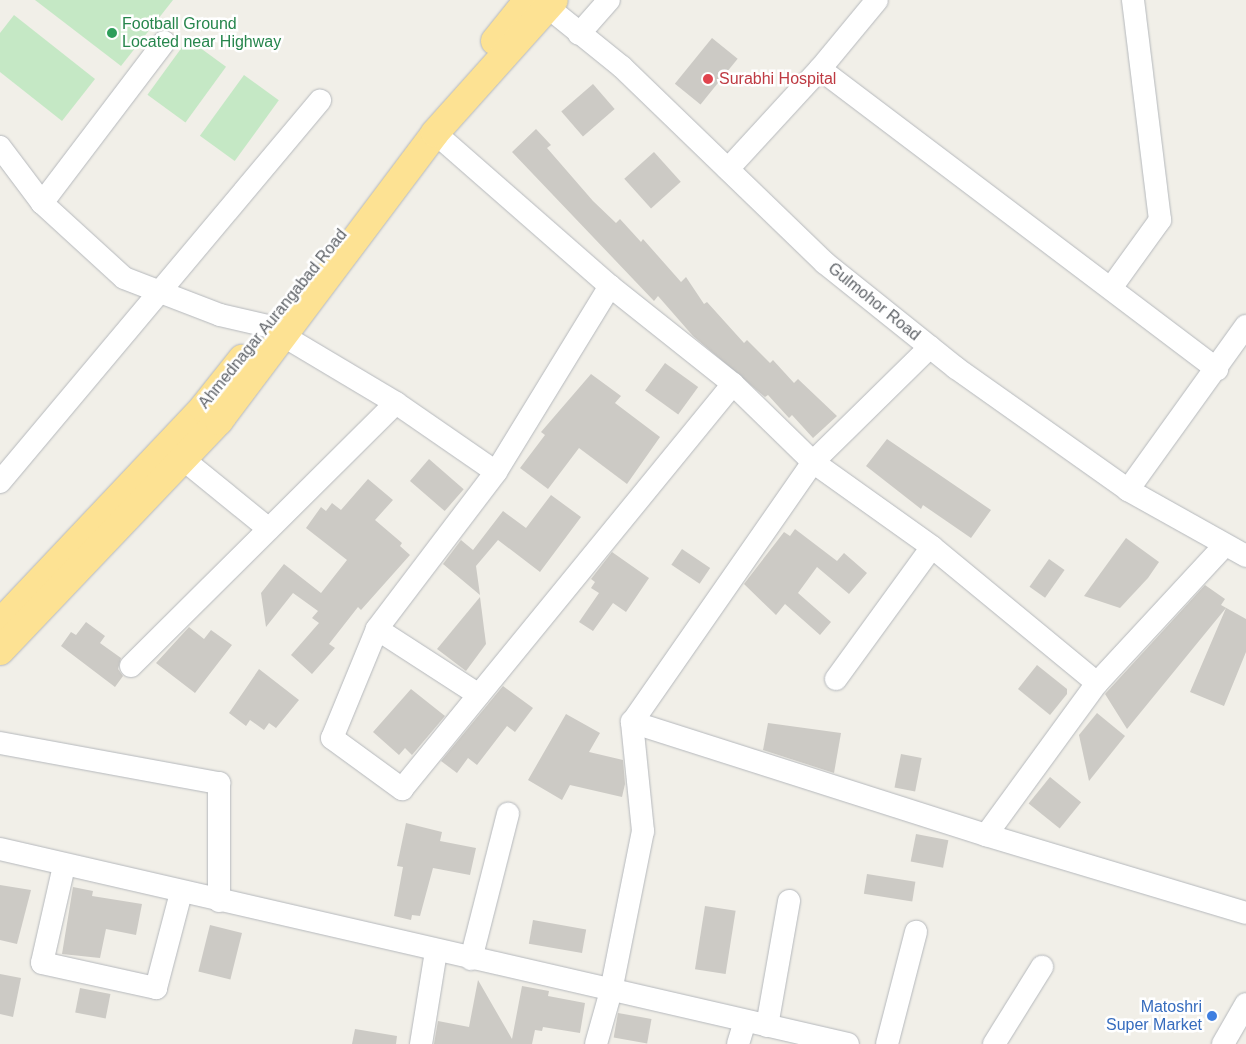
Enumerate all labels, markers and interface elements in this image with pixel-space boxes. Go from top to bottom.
place label: Football Ground Located near Highway [122,14,281,52]
marker: Football Ground Located near Highway [106,27,118,39]
place label: Surabhi Hospital [719,69,836,89]
marker: Surabhi Hospital [701,72,715,86]
street label: Ahmednagar Aurangabad Road [194,225,352,413]
street label: Gulmohor Road [824,259,924,345]
place label: Matoshri Super Market [1106,997,1202,1035]
marker: Matoshri Super Market [1206,1010,1218,1022]

